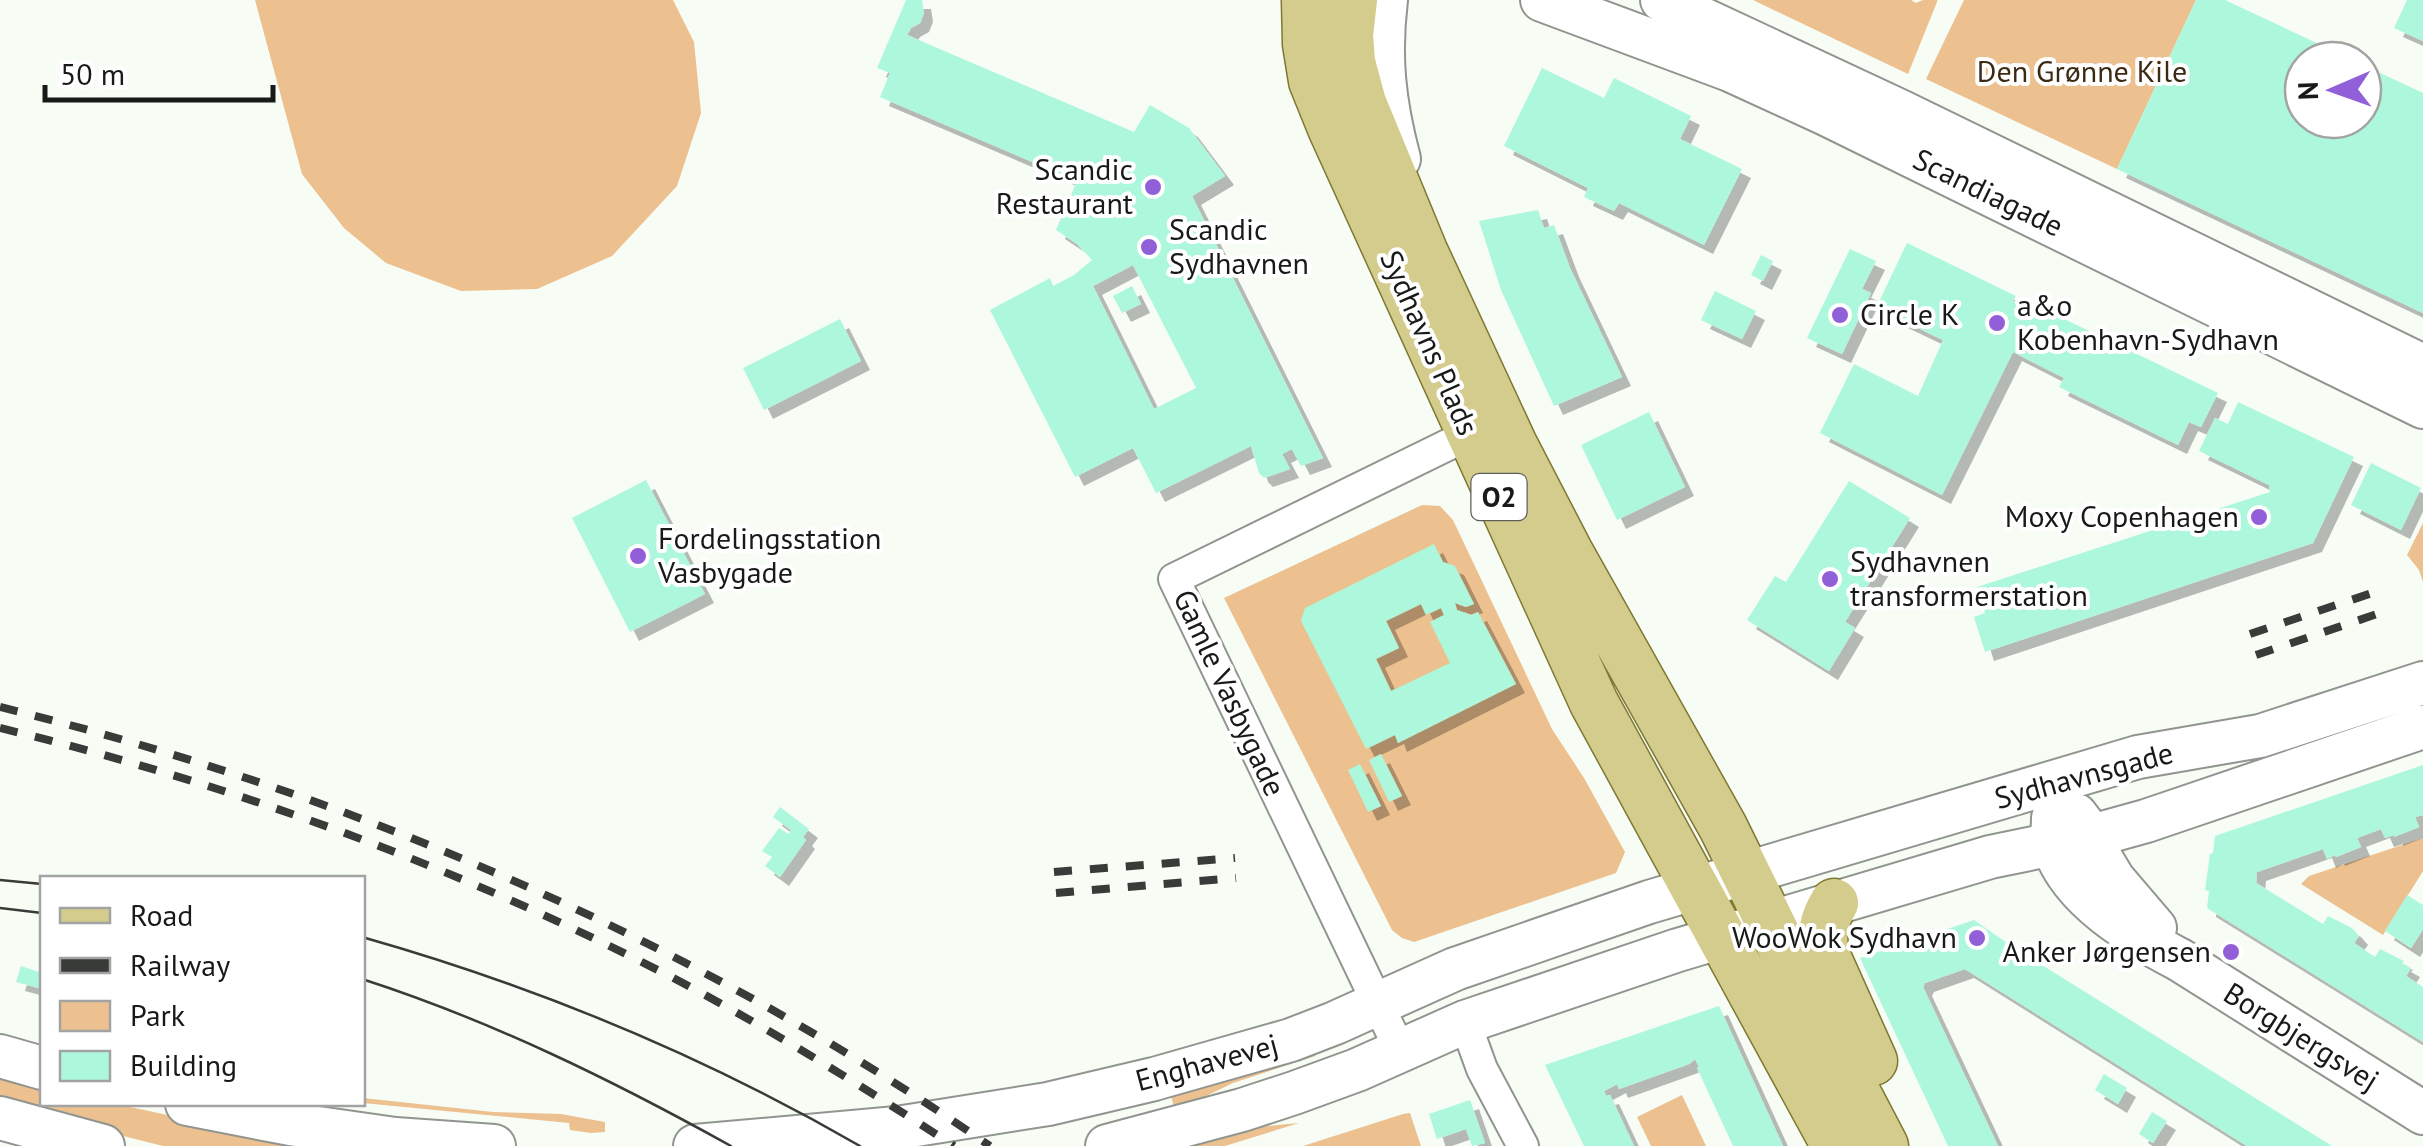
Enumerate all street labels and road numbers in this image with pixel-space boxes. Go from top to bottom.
street label: Scandiagade [1907,139,2070,245]
street label: Sydhavns Plads [1372,244,1488,441]
road number: O2 [1472,474,1526,520]
street label: Gamle Vasbygade [1165,583,1295,802]
street label: Sydhavnsgade [1990,732,2177,817]
street label: Borgbjergsvej [2217,973,2387,1099]
street label: Enghavevej [1131,1024,1282,1099]

